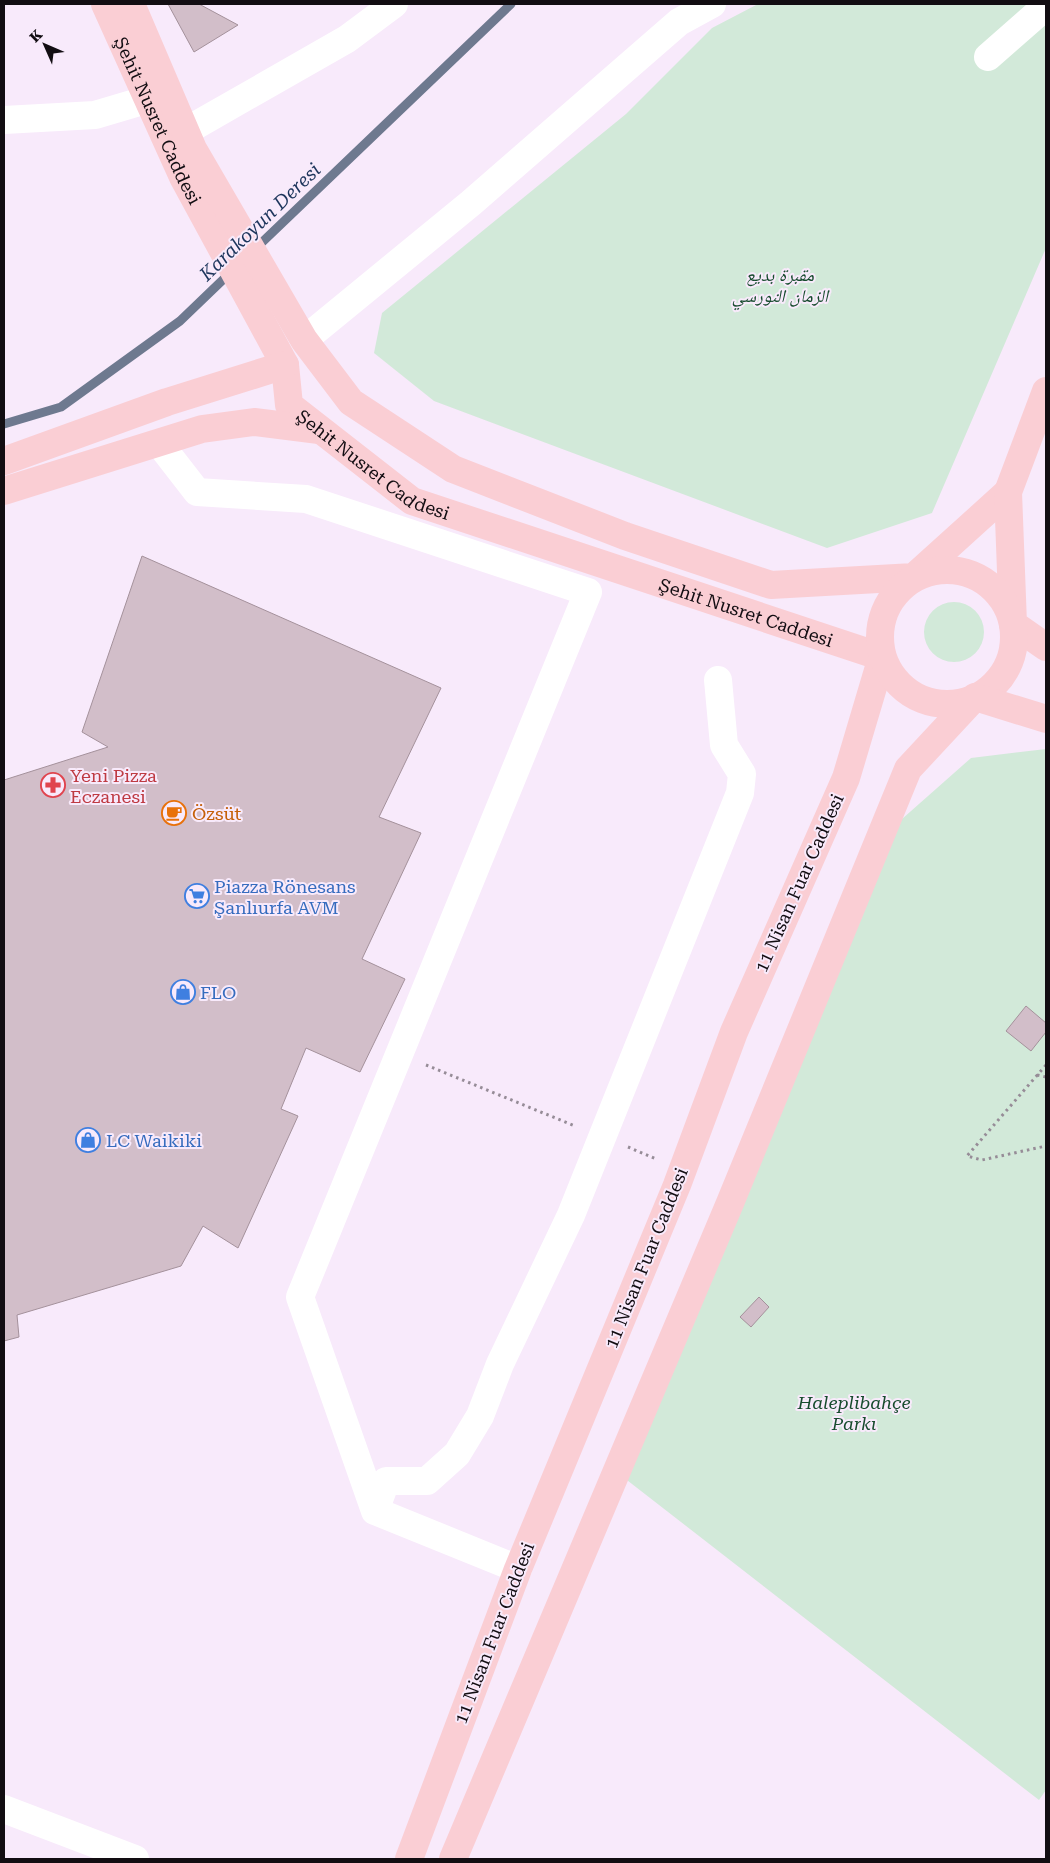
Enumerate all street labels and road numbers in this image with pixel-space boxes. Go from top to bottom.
street label: Şehit Nusret Caddesi [111,33,206,208]
street label: Şehit Nusret Caddesi [293,405,453,523]
street label: Şehit Nusret Caddesi [656,573,836,651]
street label: 11 Nisan Fuar Caddesi [750,790,848,975]
street label: 11 Nisan Fuar Caddesi [600,1164,692,1351]
street label: 11 Nisan Fuar Caddesi [450,1539,538,1727]

